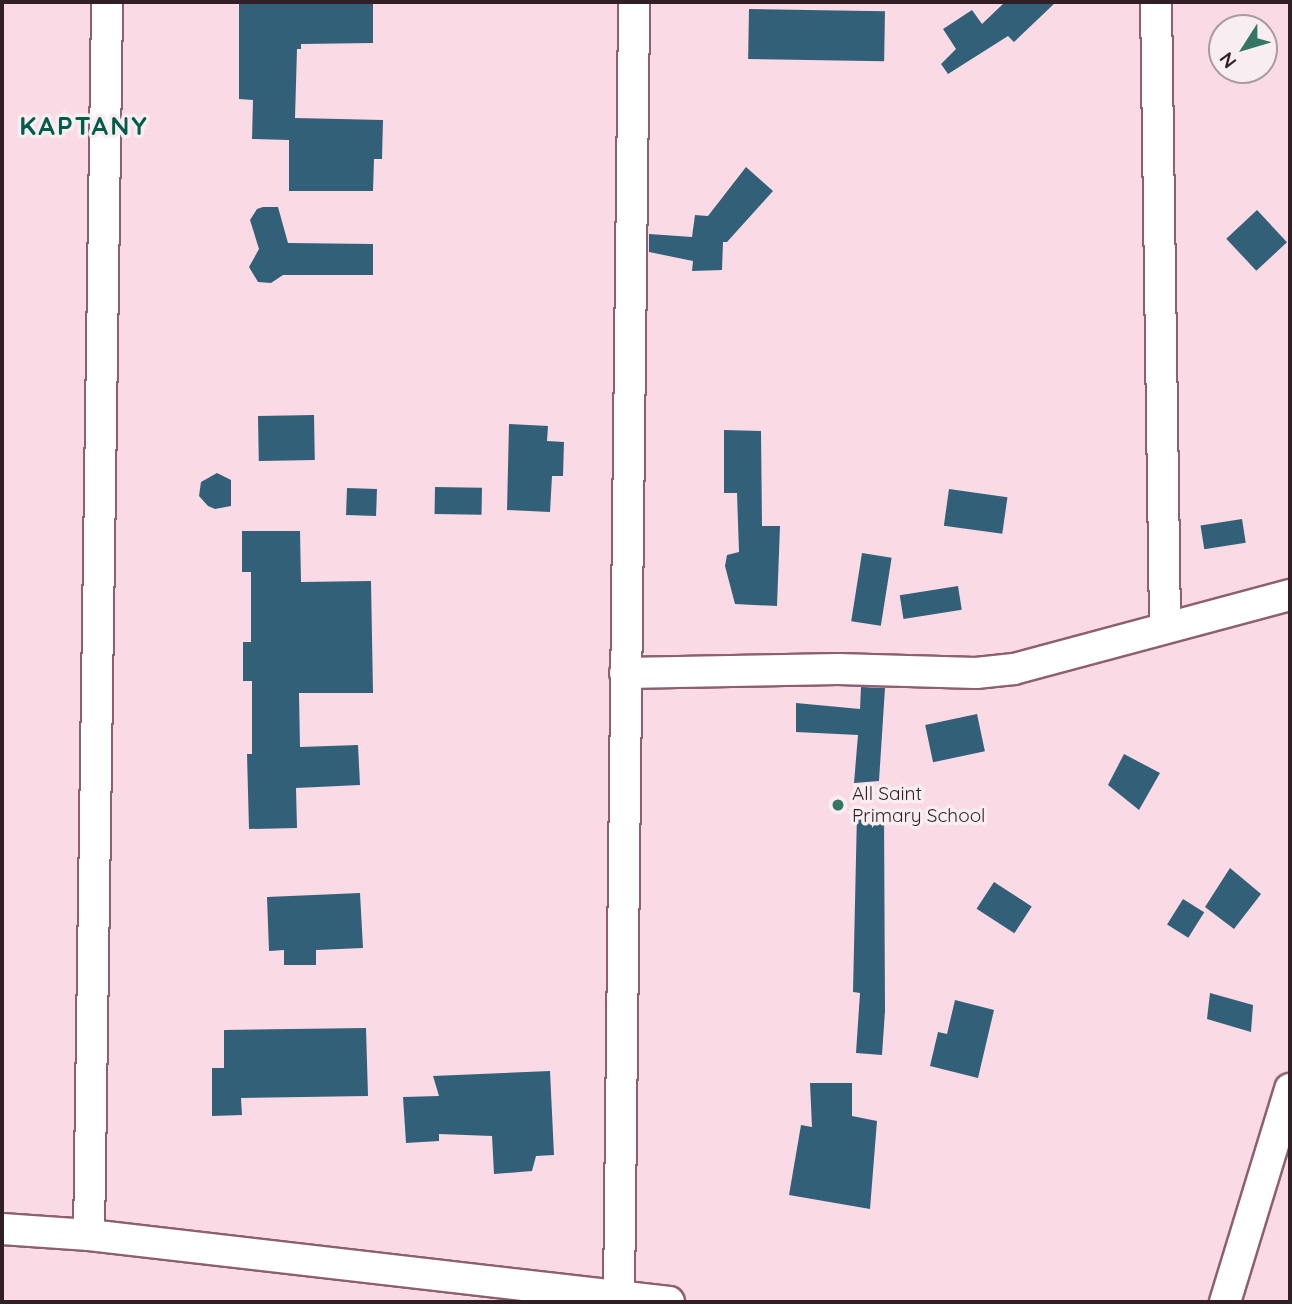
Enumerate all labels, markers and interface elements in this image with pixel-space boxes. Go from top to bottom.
north arrow [1208,14,1278,84]
text: N [1214,48,1242,73]
district label: KAPTANY [20,110,148,142]
place label: All Saint Primary School [852,783,985,827]
marker: All Saint Primary School [830,797,846,813]

